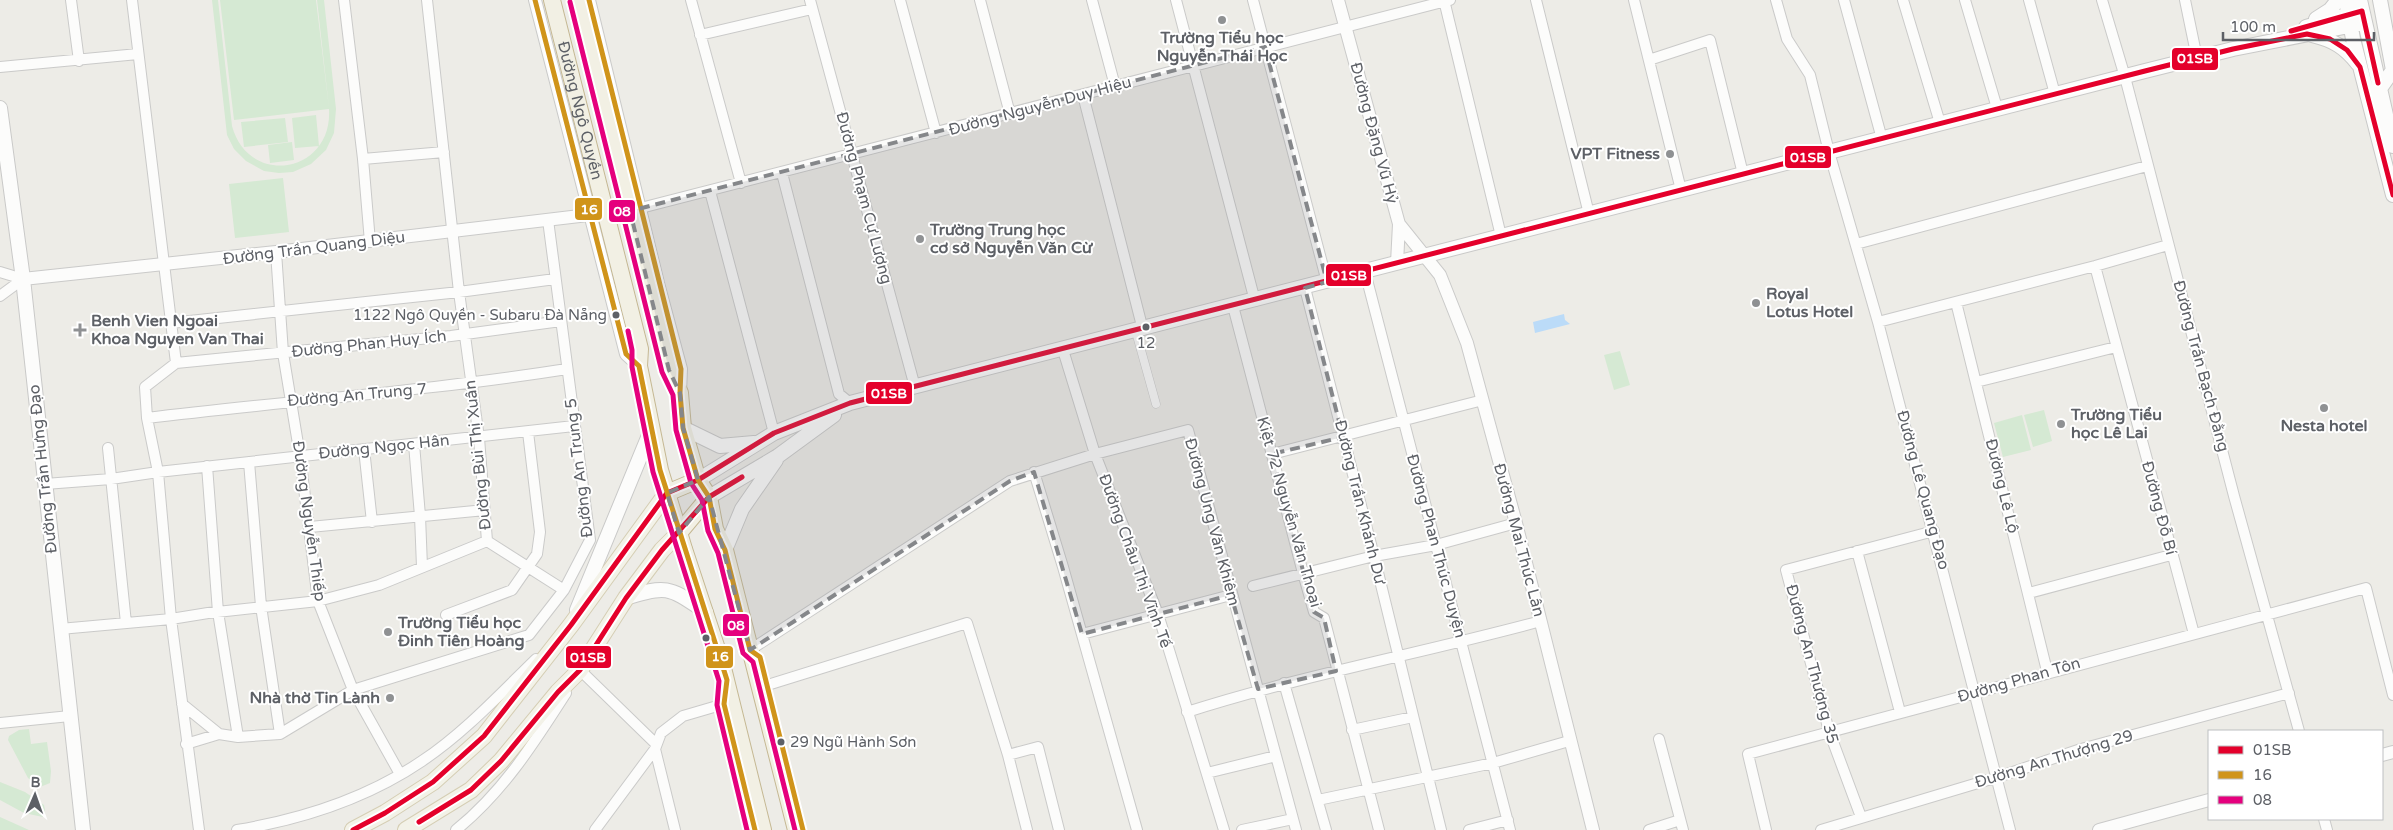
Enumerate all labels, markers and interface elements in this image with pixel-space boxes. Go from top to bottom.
scale bar [2223,10,2374,42]
marker: Trường Tiểu học Nguyễn Thái Học [1216,14,1228,26]
text: 100 m [2230,18,2276,36]
place label: Trường Tiểu học Nguyễn Thái Học [1157,28,1288,66]
street label: Đường Ngô Quyền [553,39,607,182]
line badge: 01SB [2171,47,2219,71]
text: 01SB [2177,50,2213,67]
street label: Đường Đặng Vũ Hỷ [1346,60,1403,206]
street label: Đường Nguyễn Duy Hiệu [946,72,1134,140]
street label: Đường Phạm Cự Lượng [831,110,897,286]
place label: VPT Fitness [1570,144,1660,164]
line badge: 01SB [1784,145,1832,169]
marker: VPT Fitness [1664,148,1676,160]
text: 01SB [1790,149,1826,166]
line badge: 16 [574,197,603,221]
line badge: 08 [608,199,636,223]
text: 16 [580,201,598,218]
text: 08 [613,203,631,220]
place label: Trường Trung học cơ sở Nguyễn Văn Cừ [929,220,1094,258]
street label: Đường Trần Quang Diệu [222,227,406,269]
marker: Trường Trung học cơ sở Nguyễn Văn Cừ [914,233,926,245]
line badge: 01SB [1325,263,1372,287]
text: 01SB [1331,267,1367,284]
street label: Đường Trần Bạch Đằng [2168,278,2234,454]
place label: Royal Lotus Hotel [1766,284,1853,322]
marker: Royal Lotus Hotel [1750,297,1762,309]
place label: 1122 Ngô Quyền - Subaru Đà Nẵng [353,306,607,324]
marker: 1122 Ngô Quyền - Subaru Đà Nẵng [611,310,621,320]
place label: Benh Vien Ngoai Khoa Nguyen Van Thai [91,311,264,349]
marker: 12 [1141,322,1151,332]
marker: Benh Vien Ngoai Khoa Nguyen Van Thai [73,323,87,337]
street label: Đường Phan Huy Ích [290,326,448,362]
place label: 12 [1137,334,1155,352]
street label: Đường An Trung 7 [286,379,428,411]
street label: Đường Bùi Thị Xuân [460,379,496,531]
line badge: 01SB [865,381,913,405]
street label: Đường Trần Hưng Đạo [24,383,62,555]
text: 01SB [871,385,907,402]
street label: Đường An Trung 5 [561,397,597,539]
marker: Nesta hotel [2318,402,2330,414]
place label: Trường Tiểu học Lê Lai [2070,405,2162,443]
street label: Đường Lê Quang Đạo [1892,408,1954,572]
street label: Kiệt 72 Nguyễn Văn Thoại [1252,414,1326,610]
place label: Nesta hotel [2280,416,2368,436]
street label: Đường Trần Khánh Dư [1330,418,1390,587]
marker: Trường Tiểu học Lê Lai [2055,418,2067,430]
street label: Đường Ngọc Hân [318,430,450,464]
street label: Đường Ung Văn Khiêm [1180,436,1244,608]
street label: Đường Lê Lộ [1981,437,2023,535]
street label: Đường Nguyễn Thiếp [288,439,330,603]
street label: Đường Phan Thúc Duyện [1402,452,1470,640]
street label: Đường Đỗ Bí [2137,459,2181,557]
street label: Đường Mai Thúc Lân [1489,461,1549,619]
street label: Đường Châu Thị Vĩnh Tế [1094,471,1176,651]
street label: Đường An Thượng 35 [1781,582,1843,746]
place label: Trường Tiểu học Đinh Tiên Hoàng [397,613,525,651]
line badge: 08 [722,613,750,637]
text: 08 [727,617,745,634]
marker: Trường Tiểu học Đinh Tiên Hoàng [382,626,394,638]
unlabelled marker [701,633,711,643]
line badge: 01SB [565,645,612,669]
line badge: 16 [705,645,734,669]
text: 16 [711,648,729,665]
text: 01SB [570,649,606,666]
street label: Đường Phan Tôn [1955,653,2083,707]
place label: Nhà thờ Tin Lành [250,688,380,708]
marker: Nhà thờ Tin Lành [384,692,396,704]
street label: Đường An Thượng 29 [1972,725,2136,793]
legend [2208,730,2383,820]
place label: 29 Ngũ Hành Sơn [790,733,917,751]
marker: 29 Ngũ Hành Sơn [776,737,786,747]
text: 01SB [2253,741,2291,759]
text: 16 [2253,766,2272,784]
north arrow [10,770,60,820]
text: B [30,774,41,791]
text: 08 [2253,791,2272,809]

